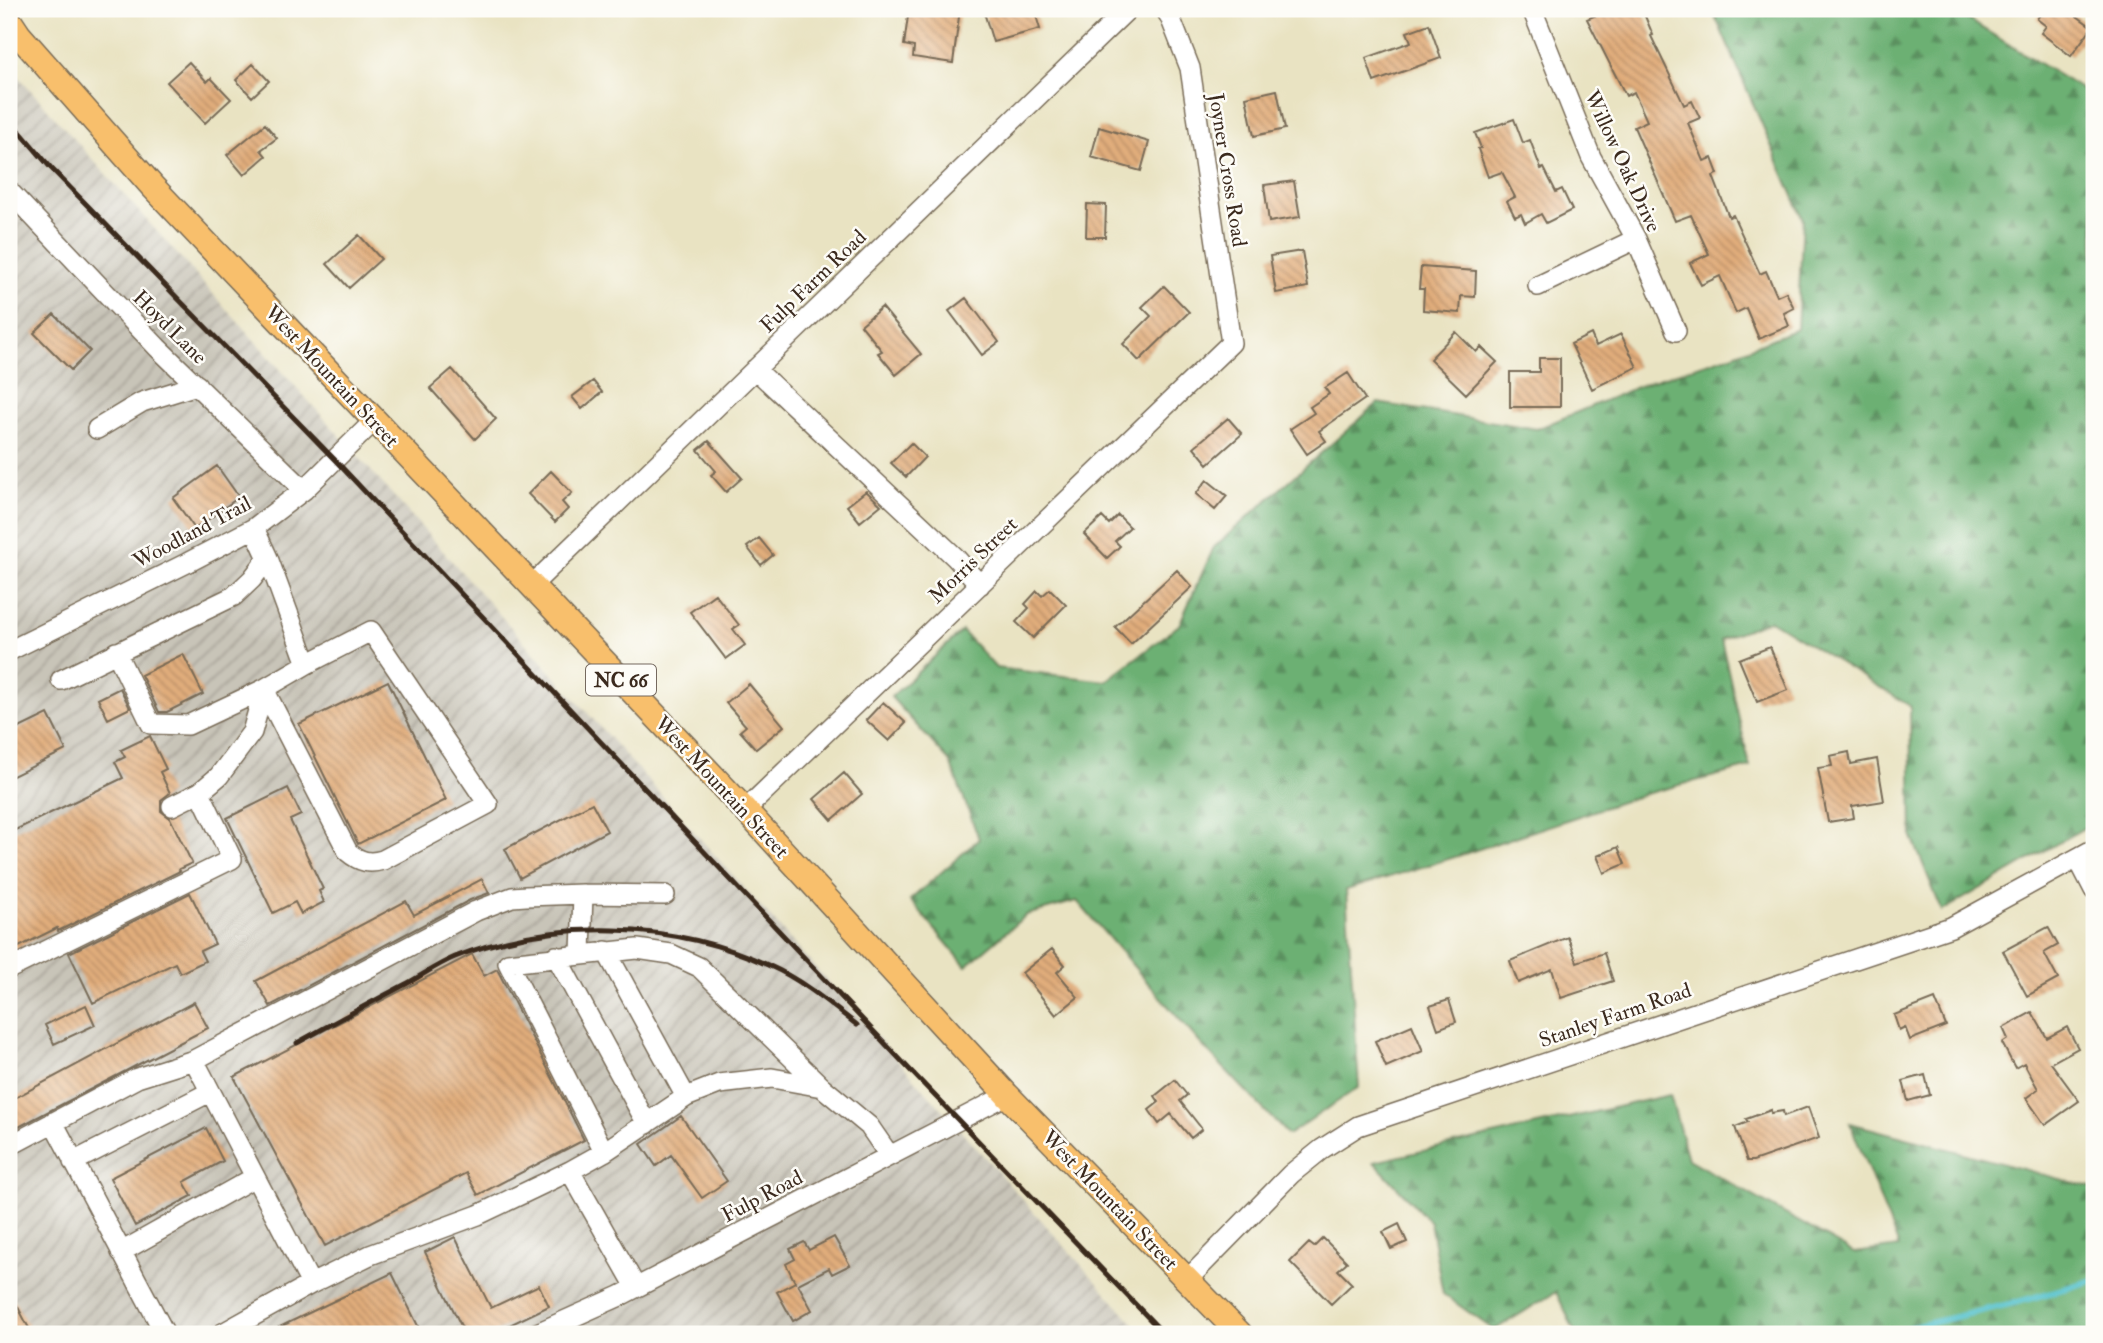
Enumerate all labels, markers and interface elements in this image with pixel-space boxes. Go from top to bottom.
street label: Willow Oak Drive [1578,85,1667,237]
street label: Joyner Cross Road [1202,90,1253,249]
street label: Fulp Farm Road [754,223,873,339]
street label: Hoyd Lane [127,285,213,370]
street label: West Mountain Street [258,299,405,453]
street label: Woodland Trail [127,490,257,575]
street label: Morris Street [923,511,1024,609]
road number: NC 66 [586,664,656,695]
street label: West Mountain Street [648,710,795,864]
street label: Stanley Farm Road [1535,977,1696,1054]
street label: West Mountain Street [1035,1124,1184,1276]
street label: Fulp Road [717,1164,808,1229]

